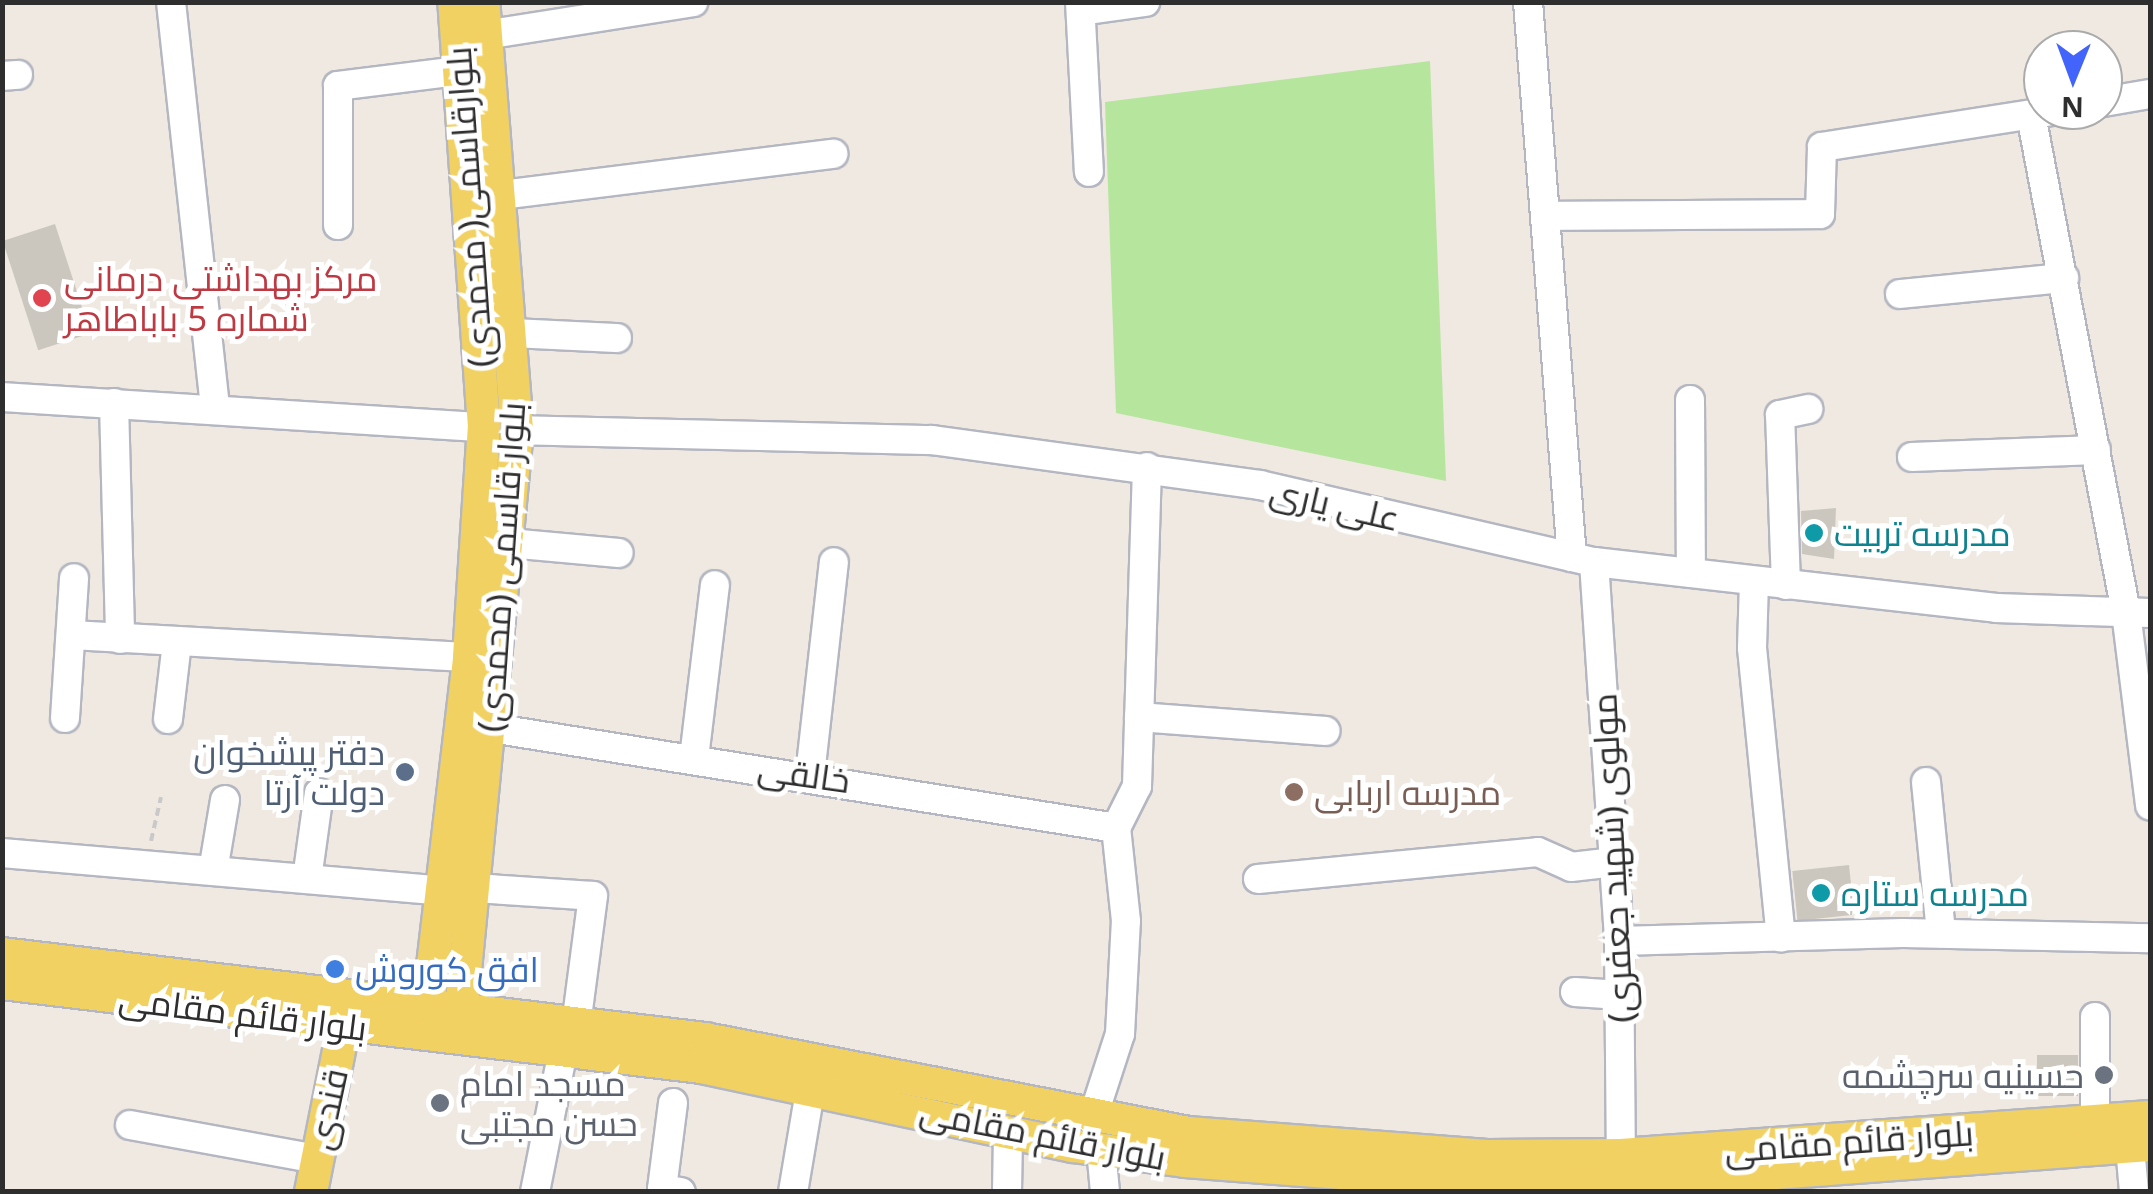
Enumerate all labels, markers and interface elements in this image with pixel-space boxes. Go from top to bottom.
north arrow [2023,30,2123,130]
street label: بلوارقاسمی( محمدی) [437,45,501,369]
text: N [2061,89,2084,127]
place label: مرکز بهداشتی درمانی شماره 5 باباطاهر [64,257,377,339]
marker: مرکز بهداشتی درمانی شماره 5 باباطاهر [29,285,55,311]
street label: بلوار قاسمی (محمدی) [469,401,533,733]
street label: علی یاری [1266,469,1404,539]
place label: مدرسه تربیت [1834,512,2011,554]
marker: مدرسه تربیت [1803,522,1825,544]
street label: مولوی (شهید جعفری) [1582,692,1642,1024]
place label: دفتر پیشخوان دولت آرتا [193,731,385,813]
street label: خالقی [755,747,853,801]
marker: دفتر پیشخوان دولت آرتا [394,761,416,783]
place label: مدرسه اربابی [1314,771,1501,813]
marker: مدرسه اربابی [1283,781,1305,803]
place label: مدرسه ستاره [1841,872,2029,914]
marker: مدرسه ستاره [1810,882,1832,904]
place label: افق کوروش [355,948,539,990]
marker: افق کوروش [324,958,346,980]
street label: بلوار قائم مقامی [117,977,369,1049]
place label: حسینیه سرچشمه [1842,1054,2084,1096]
place label: مسجد امام حسن مجتبی [460,1062,638,1144]
marker: حسینیه سرچشمه [2093,1064,2115,1086]
street label: قندی [298,1065,356,1153]
street label: بلوار قائم مقامی [916,1090,1170,1178]
marker: مسجد امام حسن مجتبی [429,1092,451,1114]
street label: بلوار قائم مقامی [1723,1111,1975,1171]

